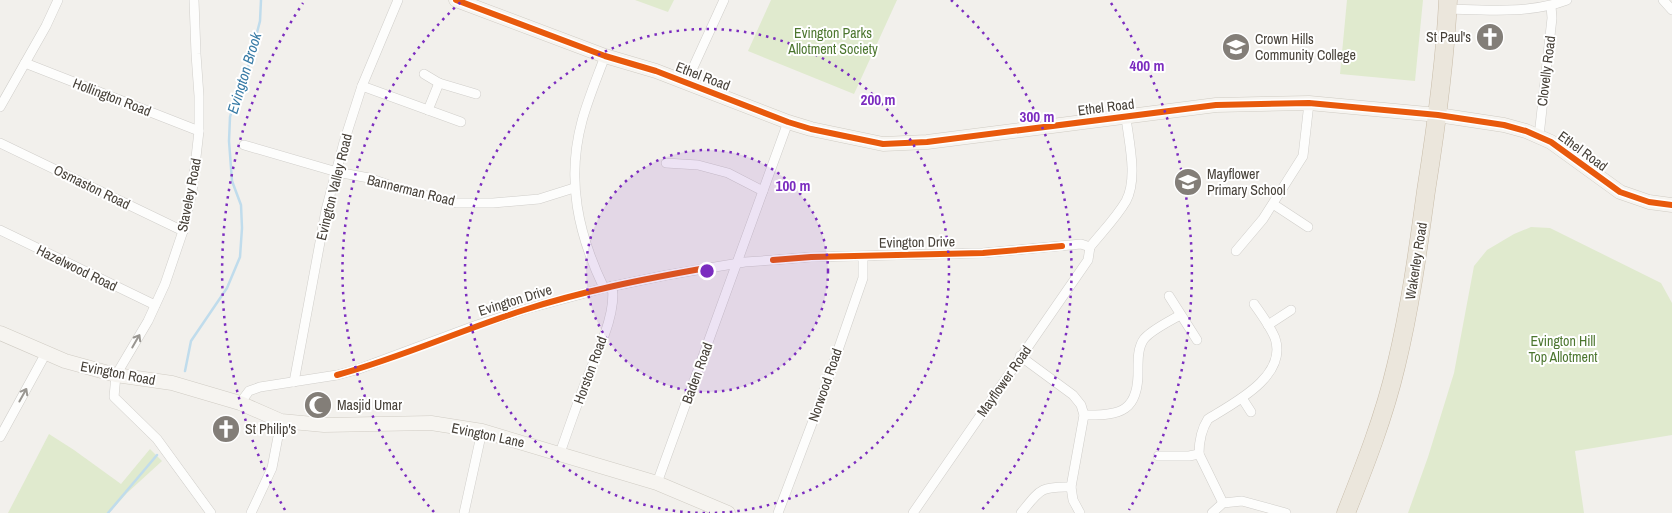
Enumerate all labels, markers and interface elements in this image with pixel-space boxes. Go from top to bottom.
church icon: St Paul's [1475,22,1505,52]
park label: Evington Parks Allotment Society [787,24,878,58]
place label: St Paul's [1426,28,1471,46]
water label: Evington Brook [222,29,267,116]
place label: Crown Hills Community College [1255,30,1356,64]
school or university icon: Crown Hills Community College [1221,32,1251,62]
street label: Clovelly Road [1533,35,1559,107]
text: 400 m [1130,55,1164,76]
street label: Ethel Road [673,57,733,95]
street label: Hollington Road [70,74,154,120]
text: 200 m [861,89,895,110]
street label: Ethel Road [1077,95,1135,119]
text: 300 m [1020,106,1054,127]
street label: Ethel Road [1555,127,1611,175]
street label: Evington Valley Road [312,132,356,242]
street label: Staveley Road [173,157,205,233]
street label: Osmaston Road [51,161,133,213]
place label: Mayflower Primary School [1207,165,1285,199]
school or university icon: Mayflower Primary School [1173,167,1203,197]
street label: Bannerman Road [365,170,457,210]
text: 100 m [776,175,810,196]
street label: Wakerley Road [1401,221,1431,301]
street label: Evington Drive [879,232,955,252]
street label: Hazelwood Road [34,241,120,295]
centre of rings [698,262,716,280]
street label: Evington Drive [476,280,554,320]
park label: Evington Hill Top Allotment [1529,332,1597,366]
one-way arrow [132,334,142,348]
street label: Horston Road [569,334,611,406]
street label: Baden Road [678,340,716,406]
street label: Mayflower Road [973,342,1035,420]
street label: Norwood Road [804,346,846,424]
street label: Evington Road [79,357,157,389]
one-way arrow [19,388,28,403]
mosque icon: Masjid Umar [303,390,333,420]
place label: Masjid Umar [337,396,402,414]
church icon: St Philip's [211,414,241,444]
street label: Evington Lane [450,418,526,452]
place label: St Philip's [245,420,297,438]

